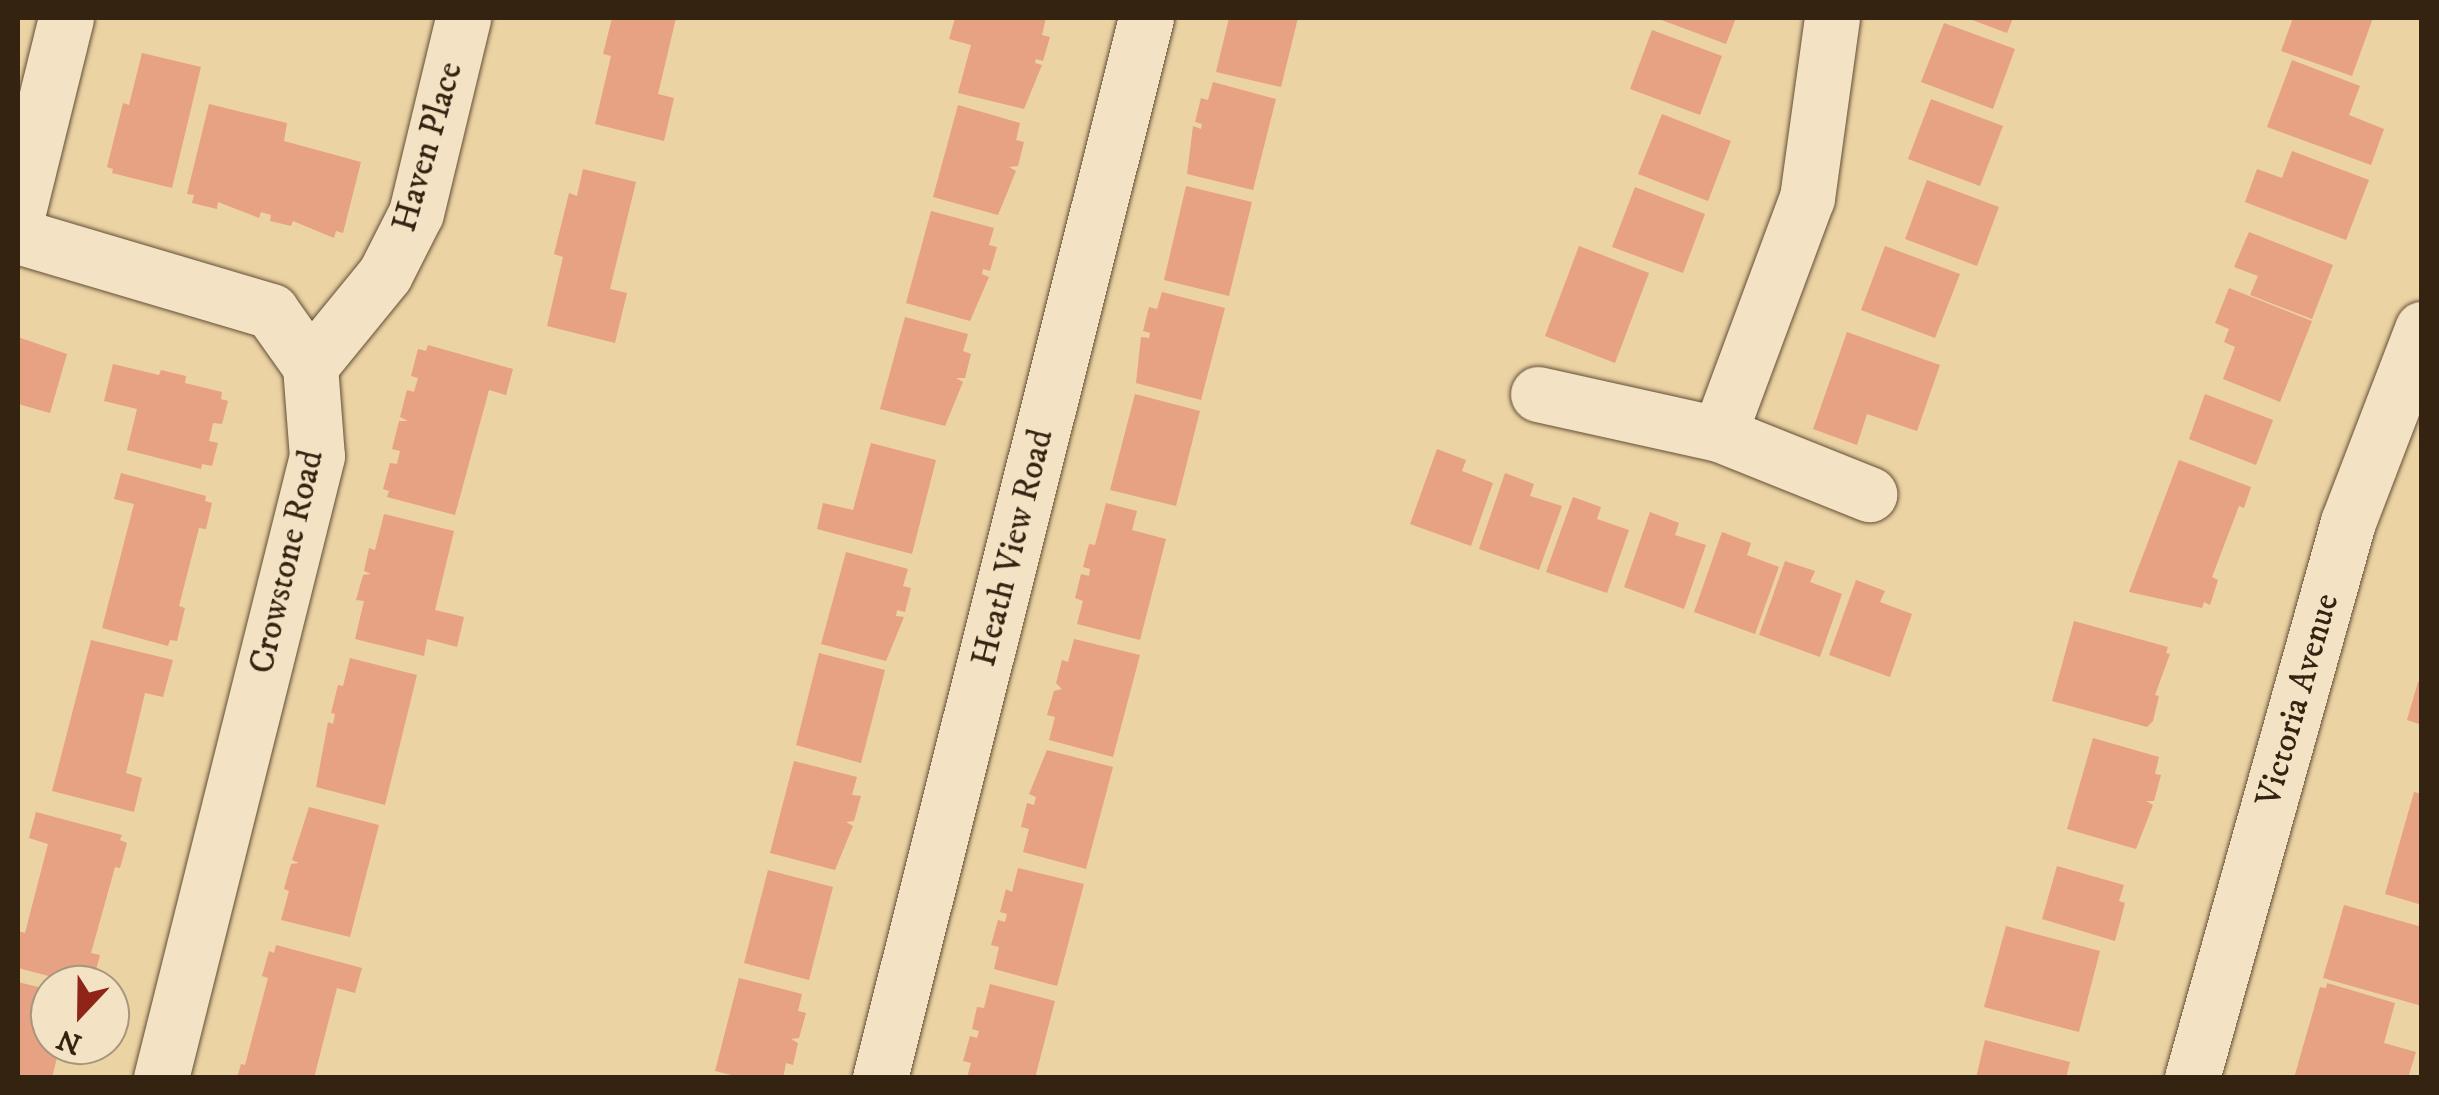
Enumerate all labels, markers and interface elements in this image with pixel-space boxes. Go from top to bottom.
street label: Haven Place [384,57,472,237]
street label: Heath View Road [963,425,1063,671]
street label: Crowstone Road [241,446,333,678]
street label: Victoria Avenue [2248,589,2348,811]
north arrow [30,965,130,1065]
text: N [52,1021,87,1062]

